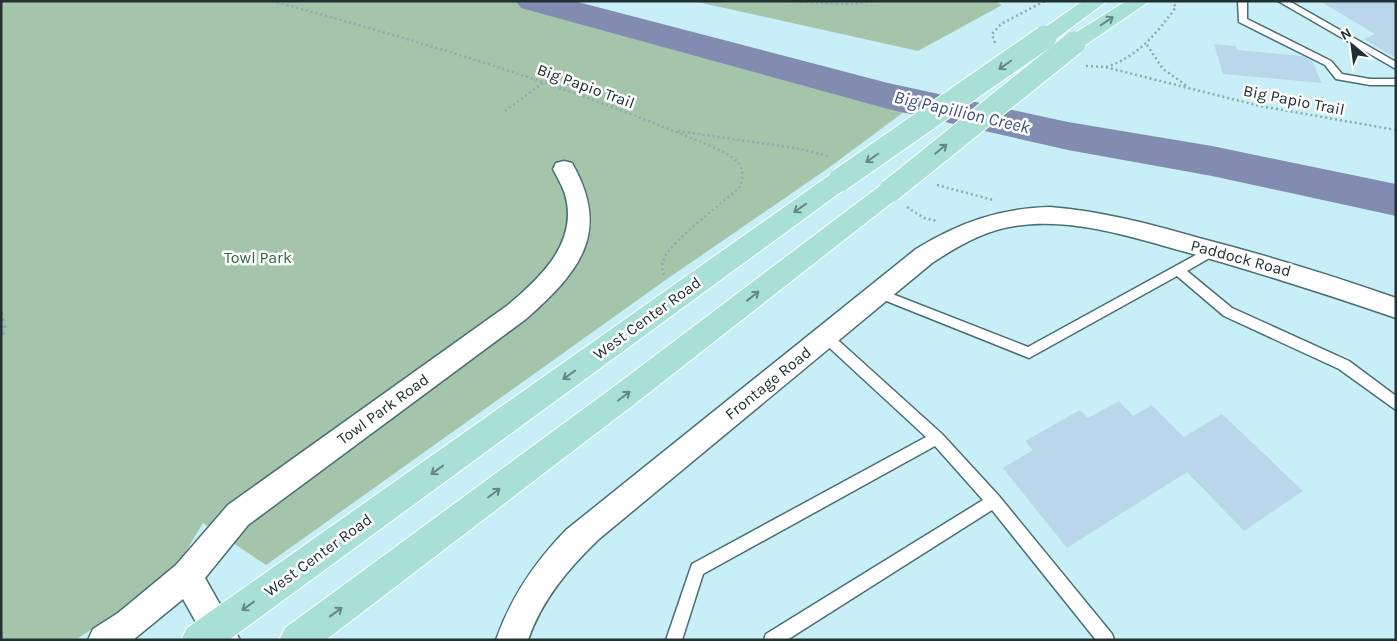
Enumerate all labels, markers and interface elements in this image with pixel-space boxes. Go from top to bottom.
one-way arrow [1099,16,1113,26]
north arrow [1327,20,1377,70]
text: N [1337,24,1354,44]
street label: Big Papio Trail [535,60,637,112]
one-way arrow [999,60,1013,70]
street label: Big Papio Trail [1242,81,1346,119]
water label: Big Papillion Creek [892,86,1033,139]
one-way arrow [934,144,947,155]
one-way arrow [865,153,879,163]
one-way arrow [793,203,807,213]
street label: Paddock Road [1189,235,1293,281]
park label: Towl Park [224,248,292,267]
street label: West Center Road [589,273,705,363]
one-way arrow [746,291,759,302]
street label: Frontage Road [721,342,815,424]
street label: Towl Park Road [334,369,432,449]
one-way arrow [562,370,576,380]
one-way arrow [617,390,630,401]
one-way arrow [430,465,444,475]
one-way arrow [487,488,501,498]
street label: West Center Road [260,510,376,600]
one-way arrow [242,601,256,611]
one-way arrow [329,606,342,617]

